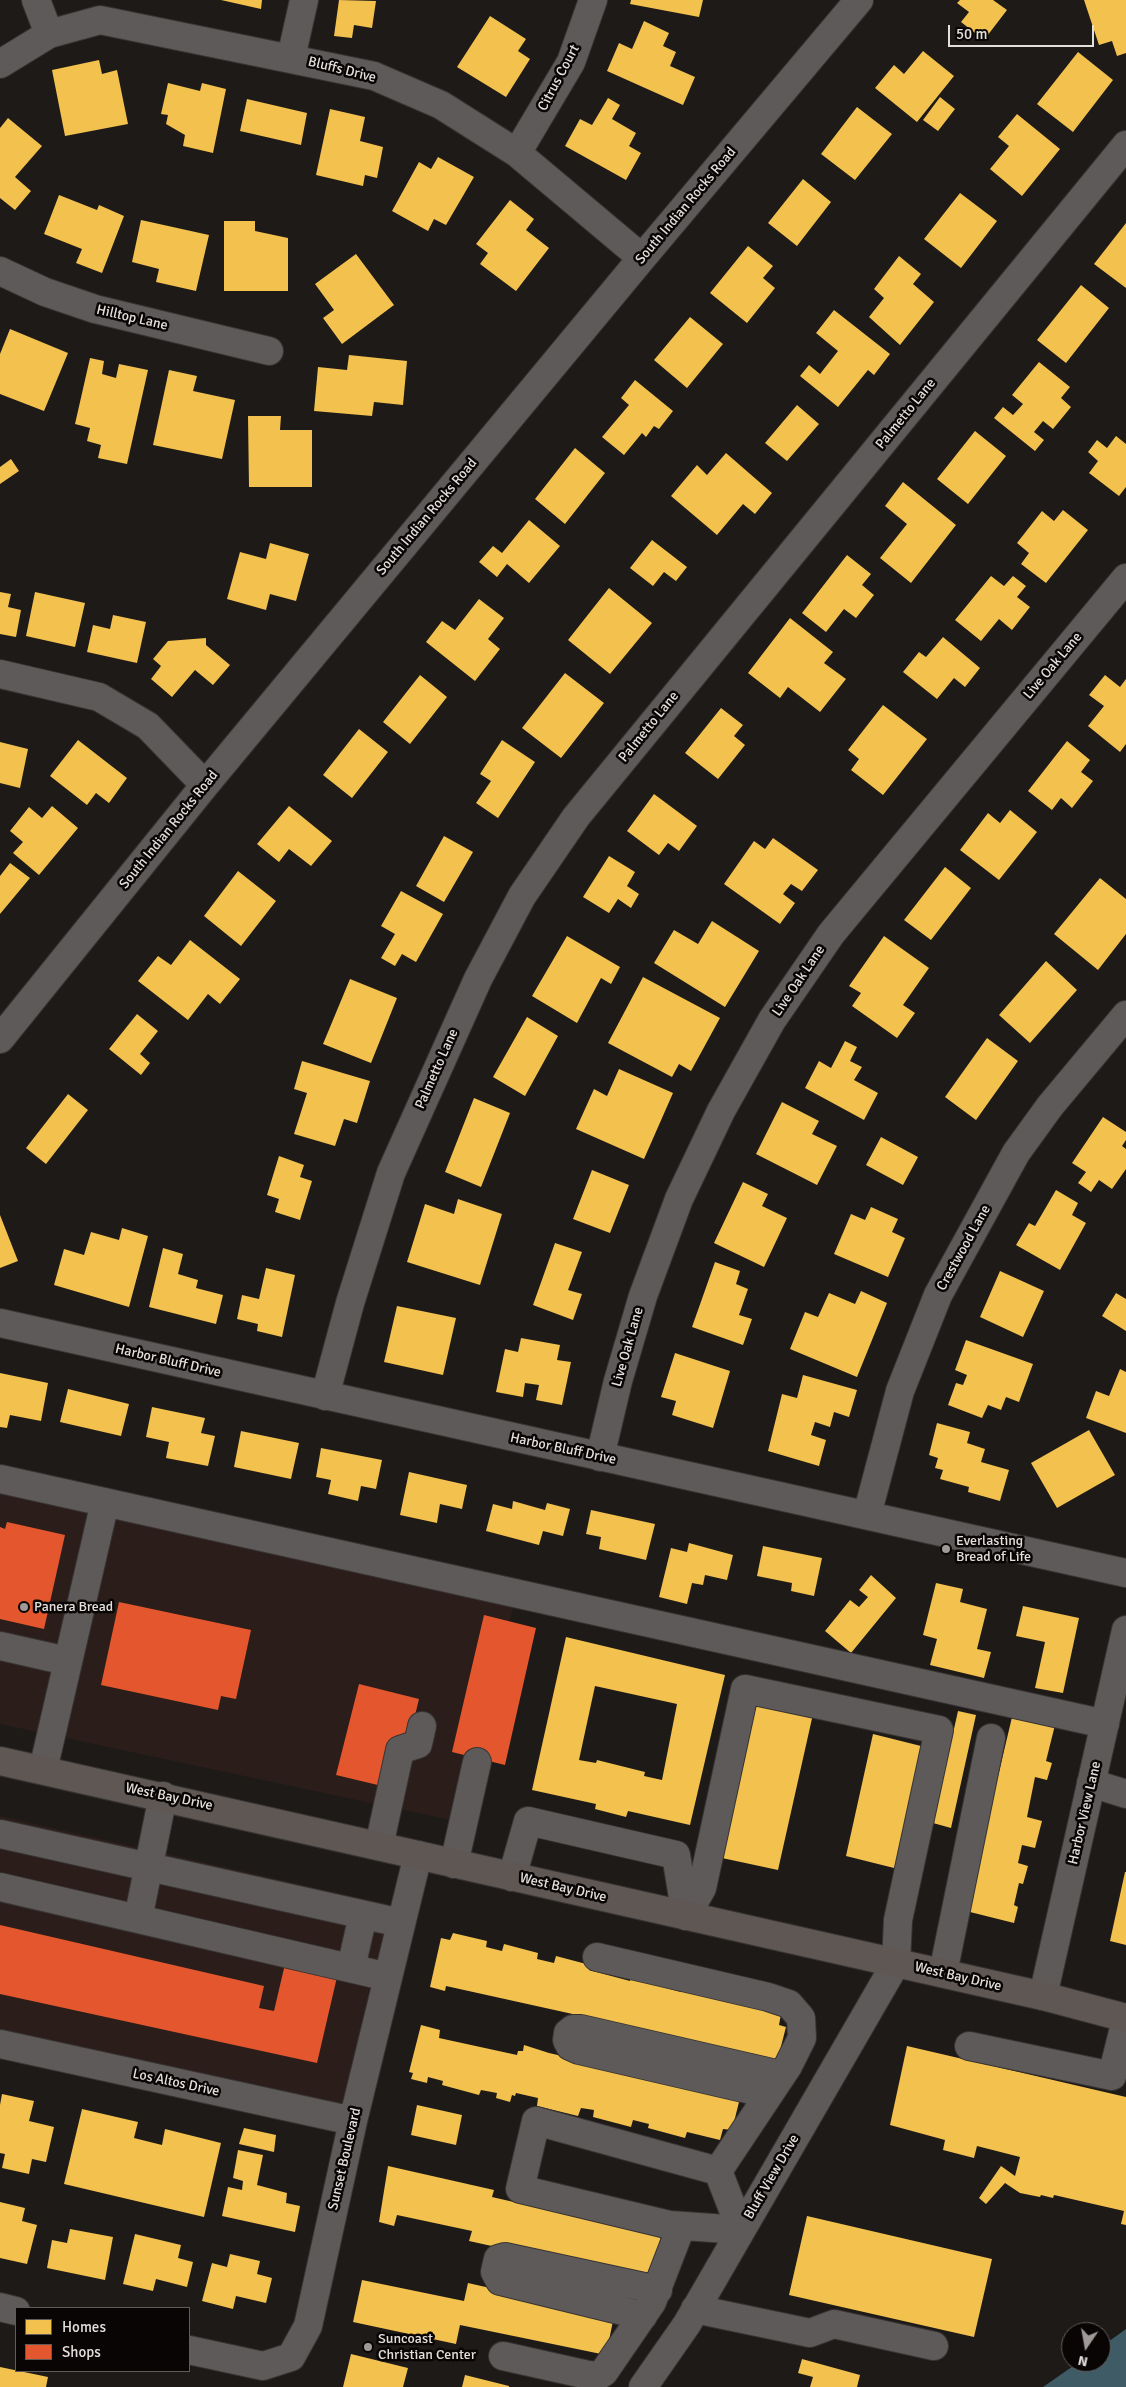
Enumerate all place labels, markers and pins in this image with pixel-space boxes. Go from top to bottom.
place label: Everlasting Bread of Life [956,1533,1031,1565]
marker: Everlasting Bread of Life [940,1543,952,1555]
place label: Panera Bread [34,1599,113,1615]
marker: Panera Bread [18,1601,30,1613]
place label: Suncoast Christian Center [378,2331,476,2364]
marker: Suncoast Christian Center [362,2341,374,2353]

